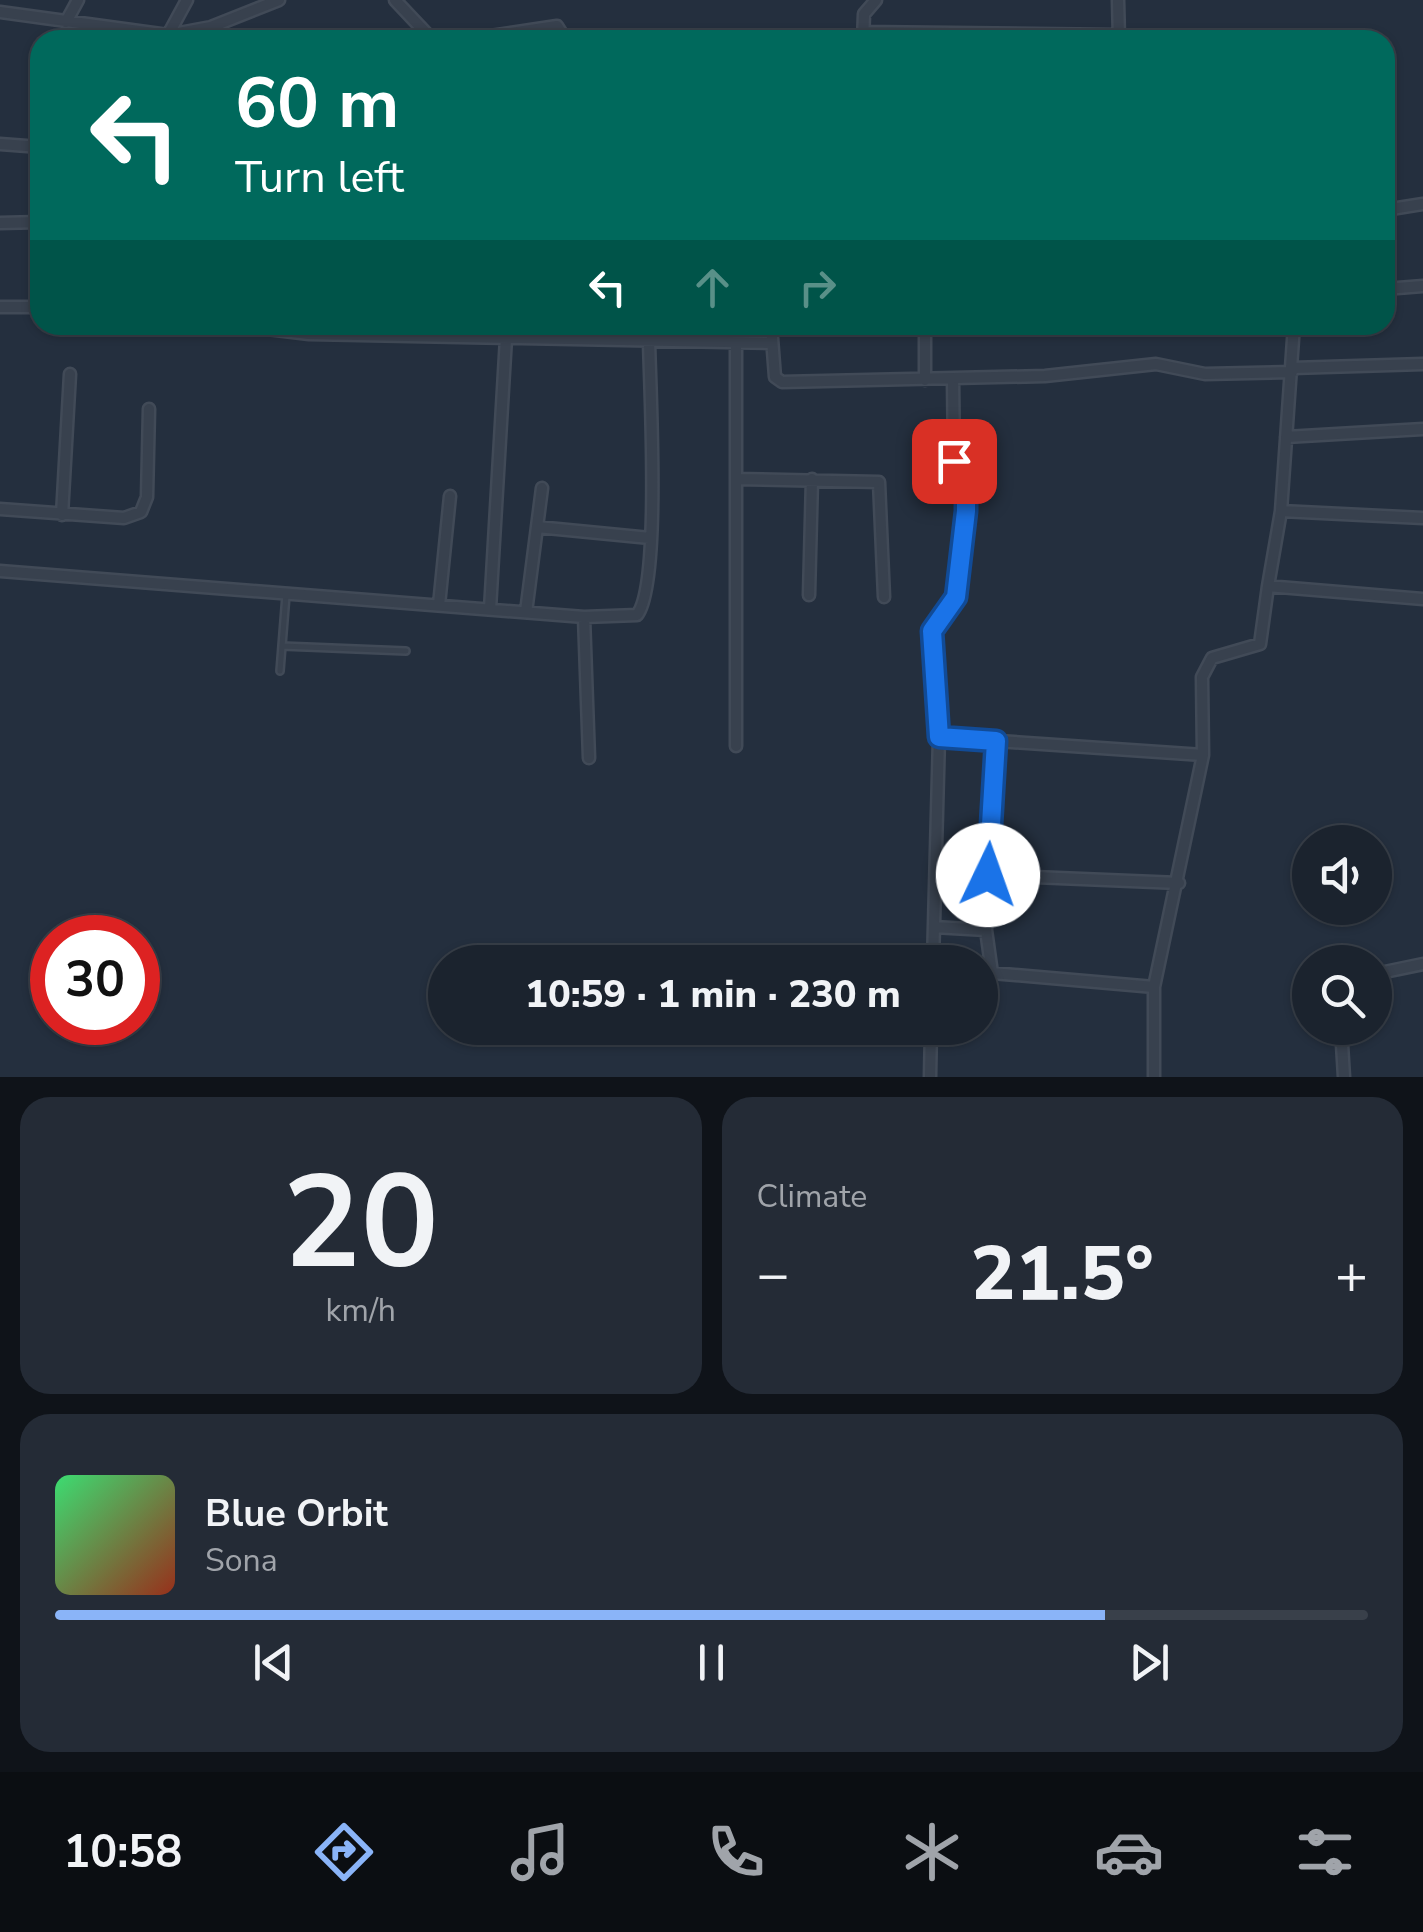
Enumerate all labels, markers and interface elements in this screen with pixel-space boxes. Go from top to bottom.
text: 60 m [235,56,399,152]
icon: left [70,70,200,200]
text: Turn left [235,147,404,208]
icon: left [580,260,635,315]
icon: ahead [685,260,740,315]
icon: right [790,260,845,315]
pin [912,419,997,504]
icon: arrive [927,434,982,489]
position arrow [936,823,1040,927]
map controls [1292,825,1392,1045]
button: sound [1292,825,1392,925]
speed limit sign: 30 [30,915,160,1045]
button: search [1292,945,1392,1045]
text: 10:59 · 1 min · 230 m [525,969,901,1020]
text: 20 [283,1135,439,1312]
text: Climate [757,1175,867,1218]
text: 21.5° [971,1223,1154,1325]
text: − [757,1237,790,1312]
text: + [1335,1237,1368,1312]
text: km/h [325,1289,396,1332]
text: Blue Orbit [205,1488,388,1539]
text: Sona [205,1539,278,1582]
icon: previous [246,1635,301,1690]
icon: pause [684,1635,739,1690]
icon: next [1122,1635,1177,1690]
icon: directions [309,1817,379,1887]
icon: music [505,1817,575,1887]
icon: phone [701,1817,771,1887]
icon: climate [897,1817,967,1887]
icon: car [1094,1817,1164,1887]
icon: filters [1290,1817,1360,1887]
text: 10:58 [63,1822,182,1883]

